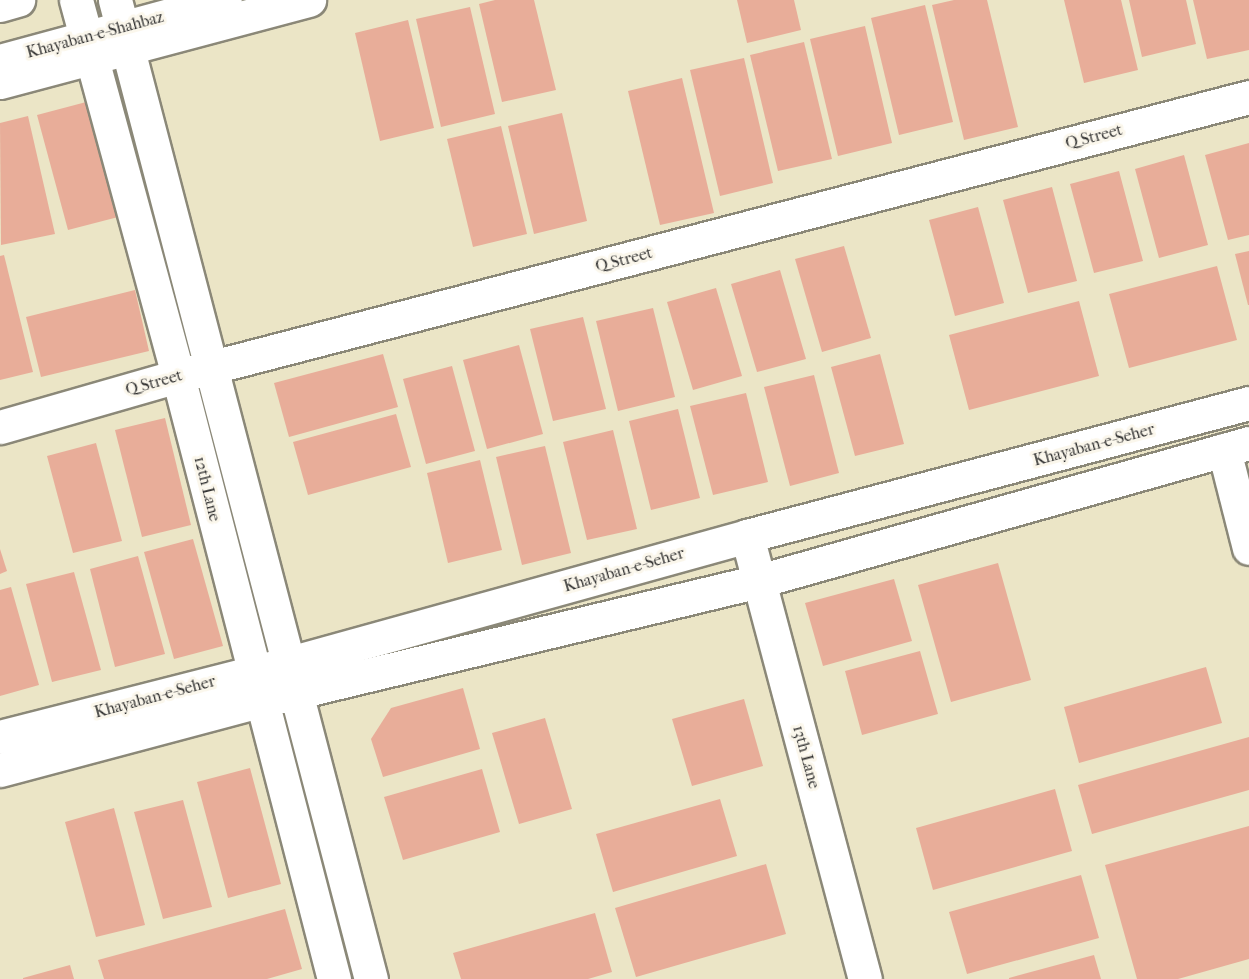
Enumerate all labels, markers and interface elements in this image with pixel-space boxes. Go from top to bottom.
street label: Khayaban-e-Shahbaz [24,7,166,63]
street label: Q Street [1064,120,1124,154]
street label: Q Street [594,243,654,277]
street label: Q Street [123,366,185,400]
street label: Khayaban-e-Seher [1031,420,1157,470]
street label: 12th Lane [190,455,224,523]
street label: Khayaban-e-Seher [562,544,686,596]
street label: Khayaban-e-Seher [92,672,218,722]
street label: 13th Lane [788,723,824,791]

